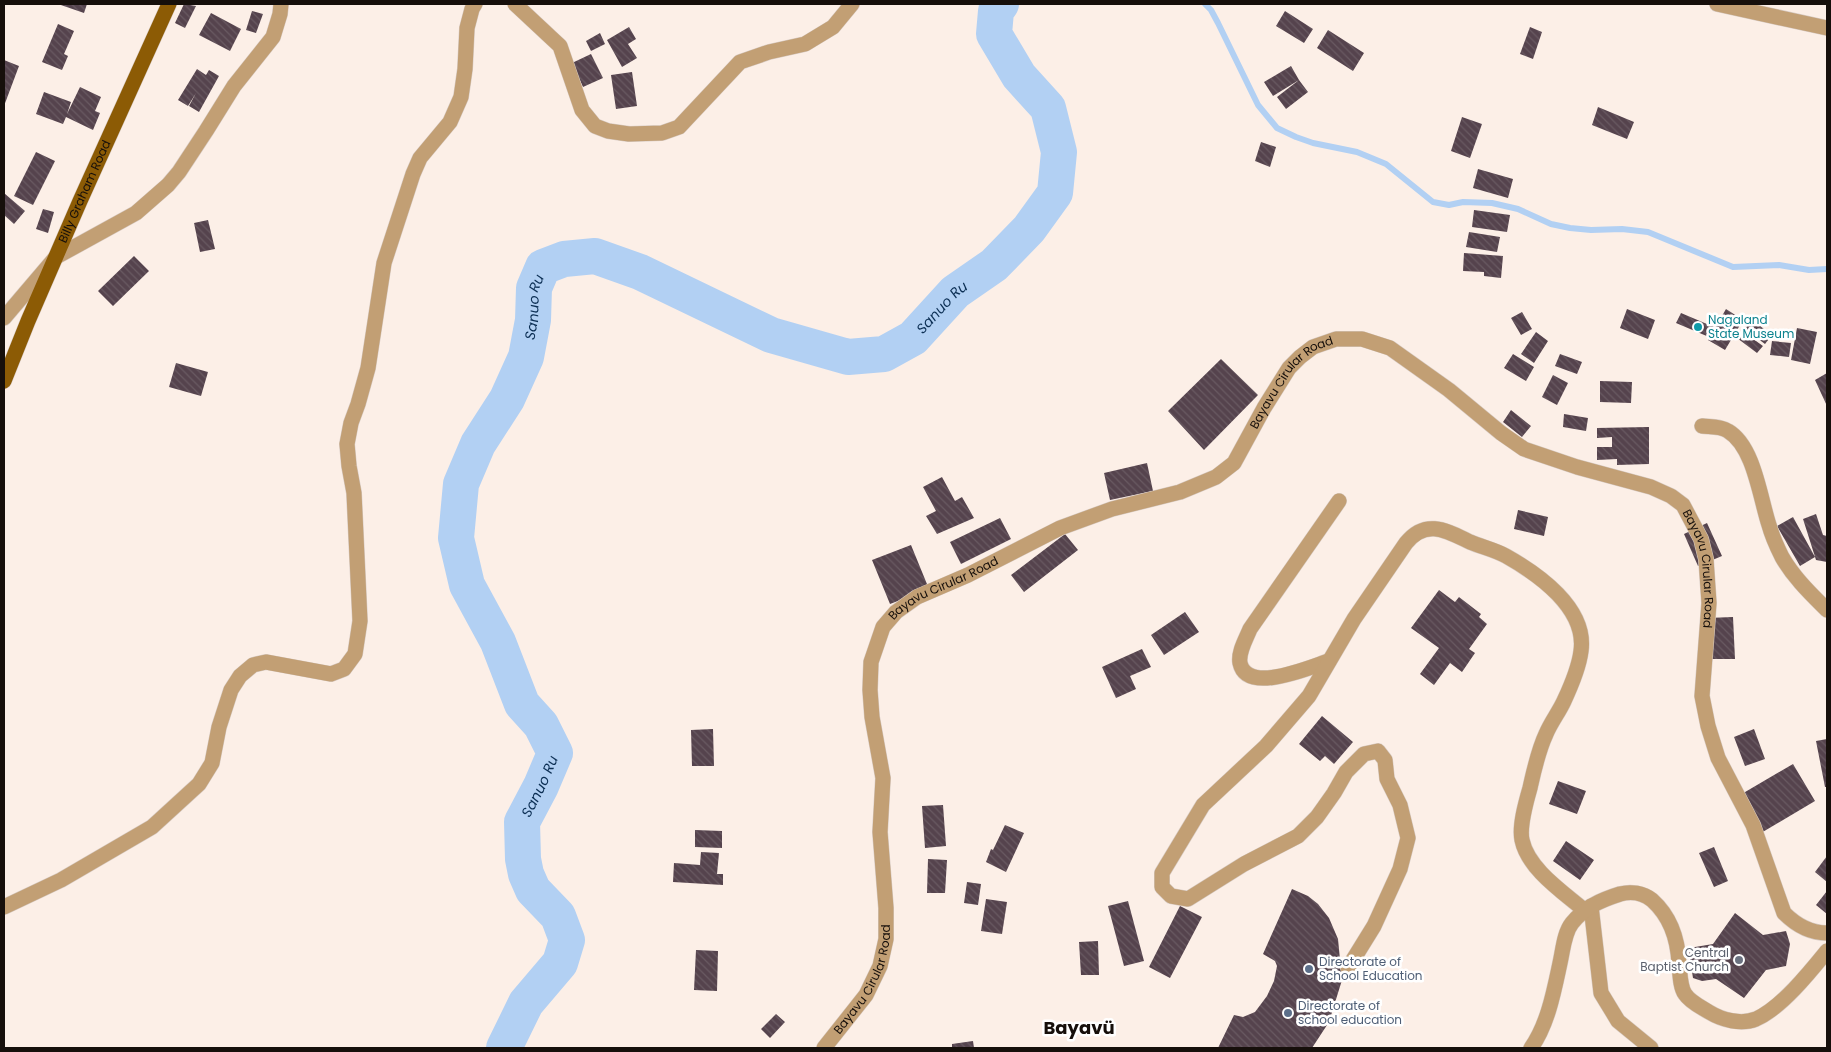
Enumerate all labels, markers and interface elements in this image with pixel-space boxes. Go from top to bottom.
street label: Billy Graham Road [54,137,114,245]
water label: Sanuo Ru [519,271,549,342]
water label: Sanuo Ru [912,276,971,338]
place label: Nagaland State Museum [1708,311,1794,342]
marker: Nagaland State Museum [1692,321,1704,333]
street label: Bayavu Cirular Road [1245,332,1335,432]
street label: Bayavu Cirular Road [1679,506,1718,629]
street label: Bayavu Cirular Road [884,552,1001,623]
water label: Sanuo Ru [516,752,563,821]
street label: Bayavu Cirular Road [829,924,894,1037]
place label: Central Baptist Church [1640,944,1729,975]
place label: Directorate of School Education [1319,953,1423,984]
marker: Central Baptist Church [1733,954,1745,966]
marker: Directorate of School Education [1303,963,1315,975]
place label: Directorate of school education [1298,997,1402,1028]
marker: Directorate of school education [1282,1007,1294,1019]
district label: Bayavü [1043,1015,1115,1040]

